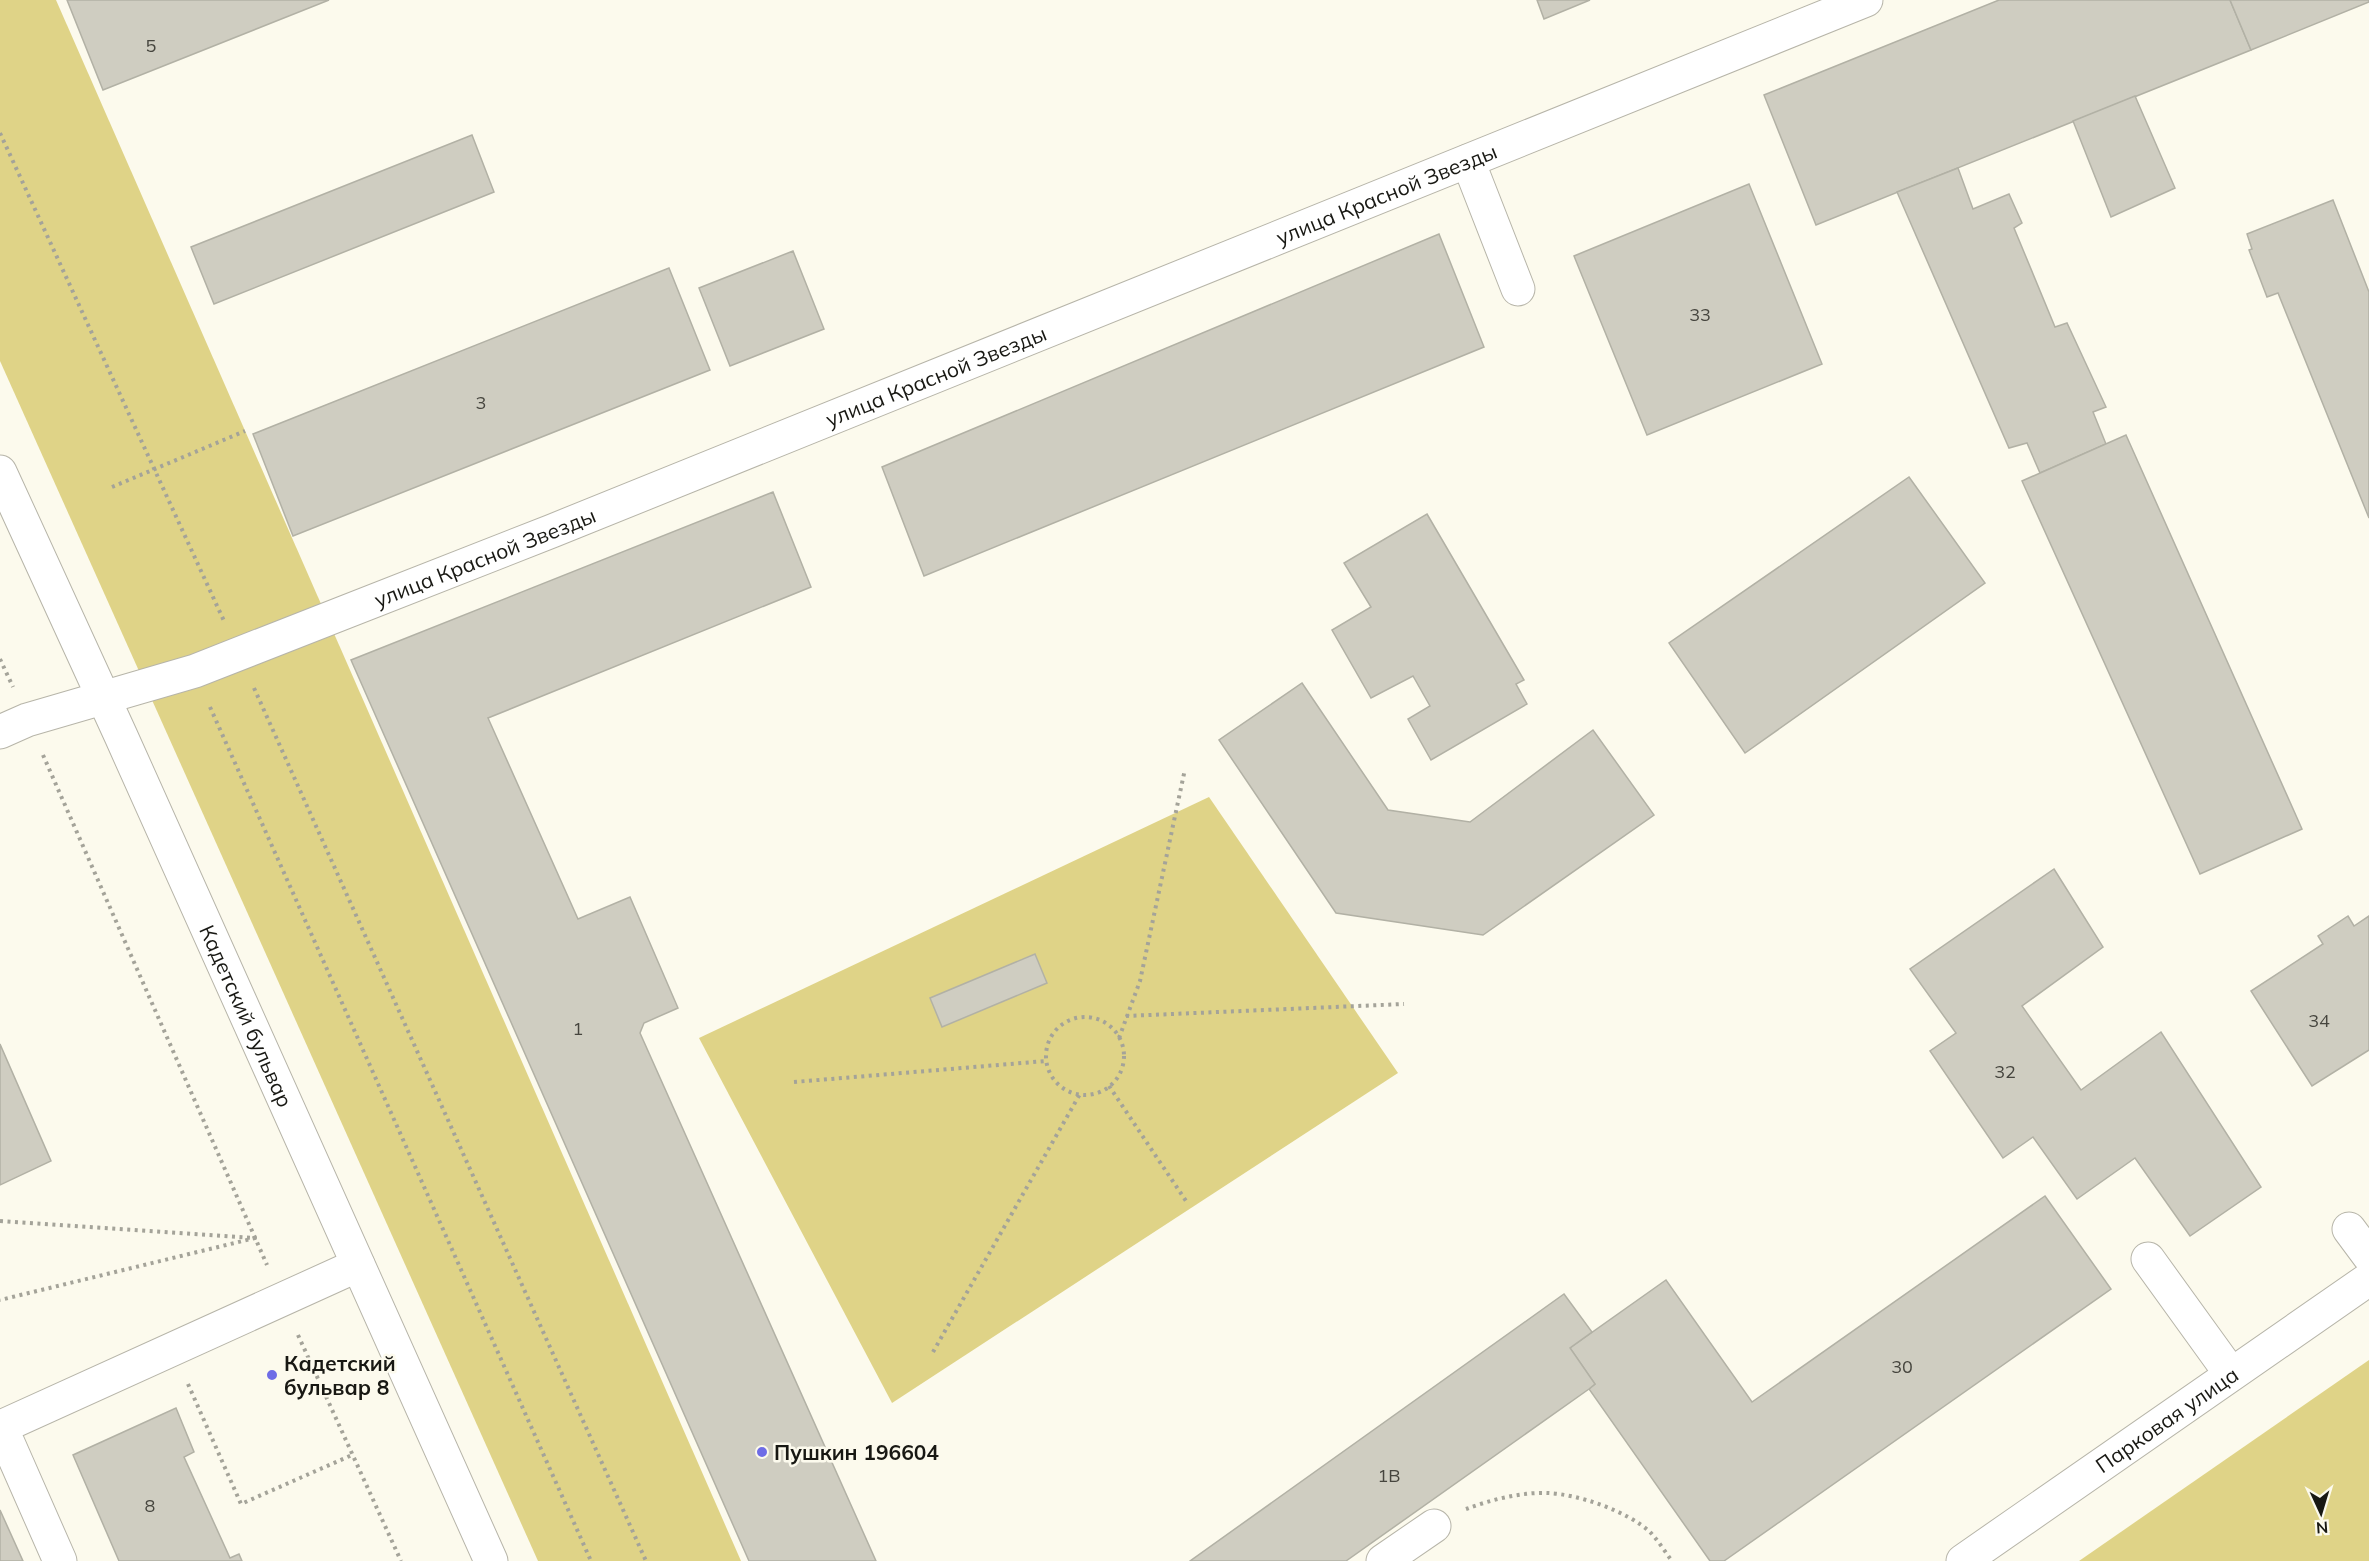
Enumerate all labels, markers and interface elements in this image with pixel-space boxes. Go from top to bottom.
house number: 5 [146,34,157,57]
street label: улица Красной Звезды [1272,138,1501,250]
house number: 33 [1689,303,1711,326]
street label: улица Красной Звезды [822,320,1050,432]
house number: 3 [476,391,486,414]
street label: улица Красной Звезды [370,502,599,612]
street label: Кадетский бульвар [194,921,299,1111]
house number: 34 [2308,1009,2330,1032]
house number: 1 [573,1017,583,1040]
house number: 32 [1994,1060,2016,1083]
place label: Кадетский бульвар 8 [284,1350,396,1400]
house number: 30 [1891,1355,1913,1378]
street label: Парковая улица [2090,1361,2243,1478]
marker: Кадетский бульвар 8 [265,1368,279,1382]
place label: Пушкин 196604 [774,1439,939,1465]
marker: Пушкин 196604 [755,1445,769,1459]
house number: 1В [1377,1464,1401,1487]
north arrow [2291,1483,2351,1543]
house number: 8 [145,1494,155,1517]
text: N [2315,1518,2329,1538]

